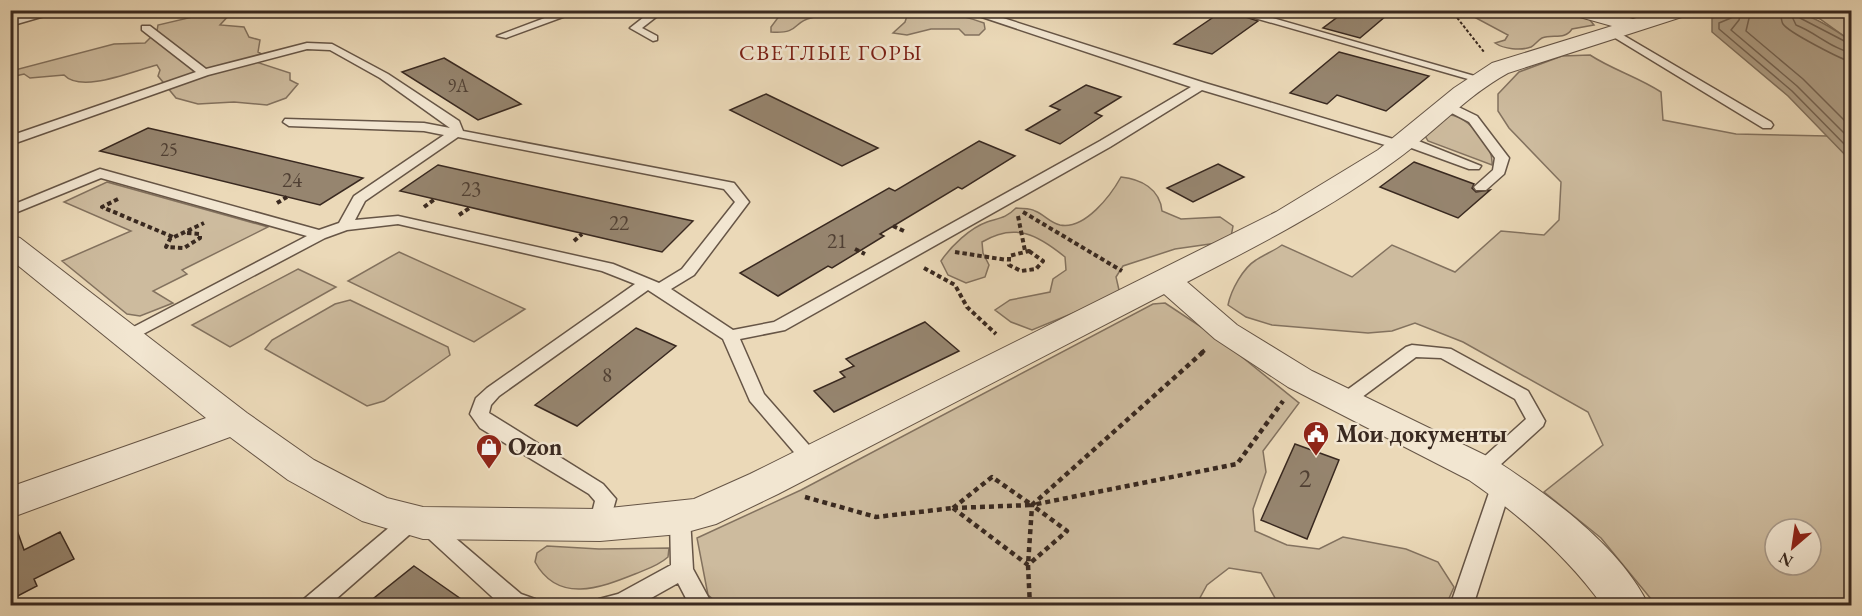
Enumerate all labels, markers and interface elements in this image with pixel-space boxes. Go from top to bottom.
district label: СВЕТЛЫЕ ГОРЫ [739,38,923,67]
house number: 9А [447,74,469,97]
house number: 25 [160,138,178,161]
house number: 24 [282,166,303,193]
house number: 23 [461,175,481,202]
house number: 22 [609,209,629,236]
house number: 21 [827,227,847,254]
house number: 8 [602,361,612,388]
place label: Мои документы [1336,418,1507,450]
public building icon: Мои документы [1301,419,1331,457]
place label: Ozon [508,431,563,462]
shop icon: Ozon [474,432,504,470]
house number: 2 [1299,461,1312,495]
north arrow [1763,517,1823,577]
text: N [1775,547,1797,572]

